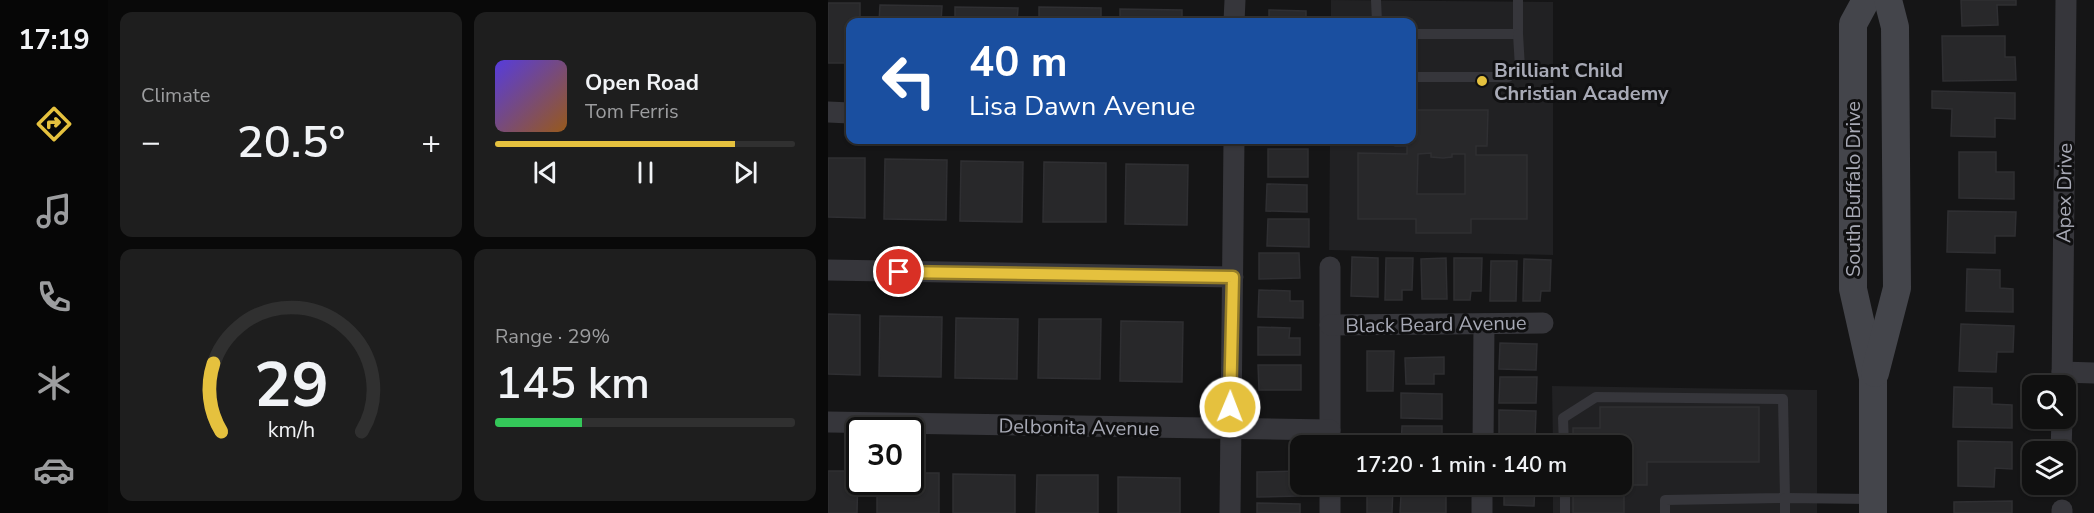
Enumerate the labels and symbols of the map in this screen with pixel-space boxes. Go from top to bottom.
place label: Brilliant Child Christian Academy [1494,57,1669,107]
marker: Brilliant Child Christian Academy [1475,74,1489,88]
street label: South Buffalo Drive [1840,101,1867,277]
street label: Apex Drive [2050,143,2079,243]
pin [873,246,924,297]
street label: Black Beard Avenue [1345,309,1527,340]
position arrow [1198,375,1262,439]
street label: Delbonita Avenue [998,413,1160,442]
speed limit sign: 30 [846,417,924,495]

